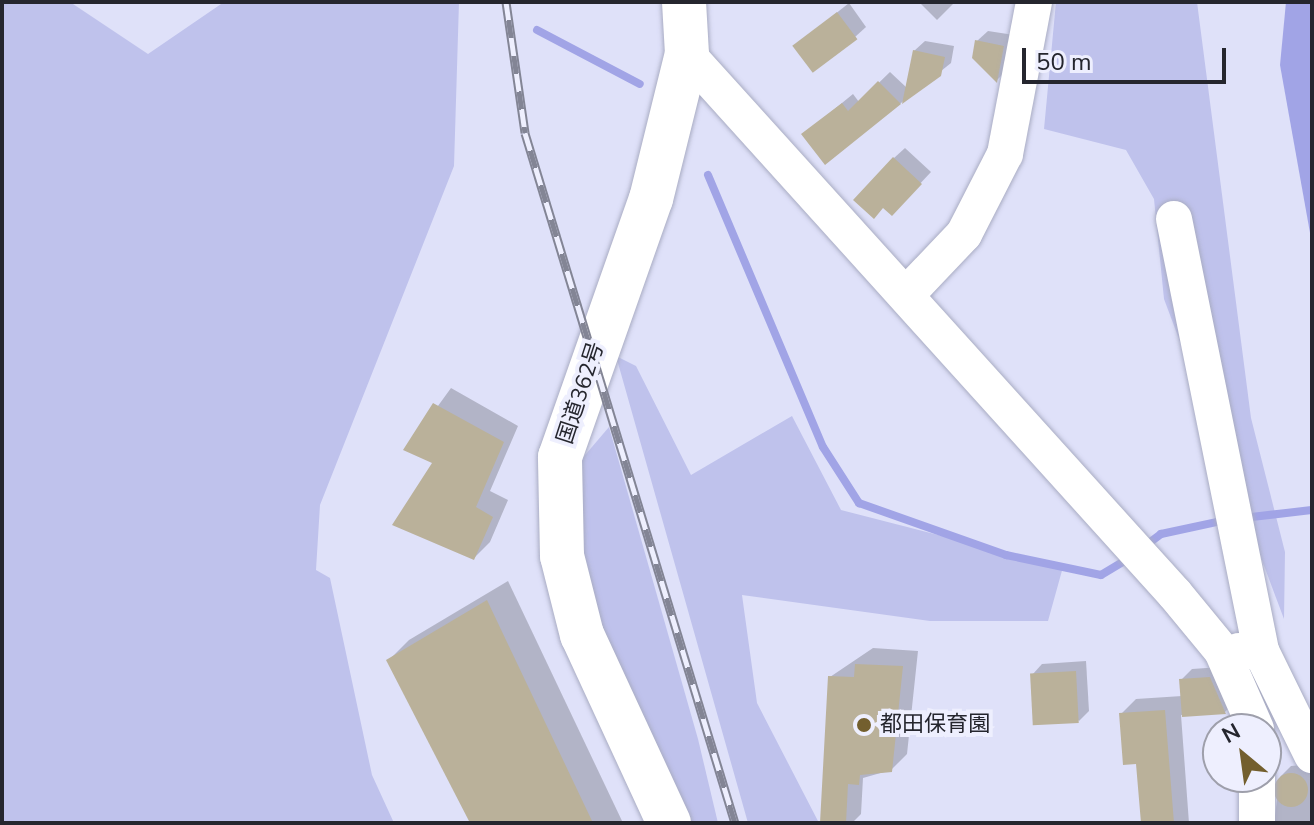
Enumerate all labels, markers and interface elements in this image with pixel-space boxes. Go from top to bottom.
scale bar [1026,32,1230,82]
text: 50 m [1036,46,1092,78]
street label: 国道362号 [552,339,610,447]
place label: 都田保育園 [880,712,990,738]
north arrow [1202,713,1282,793]
marker: 都田保育園 [855,716,873,734]
text: N [1217,717,1246,751]

